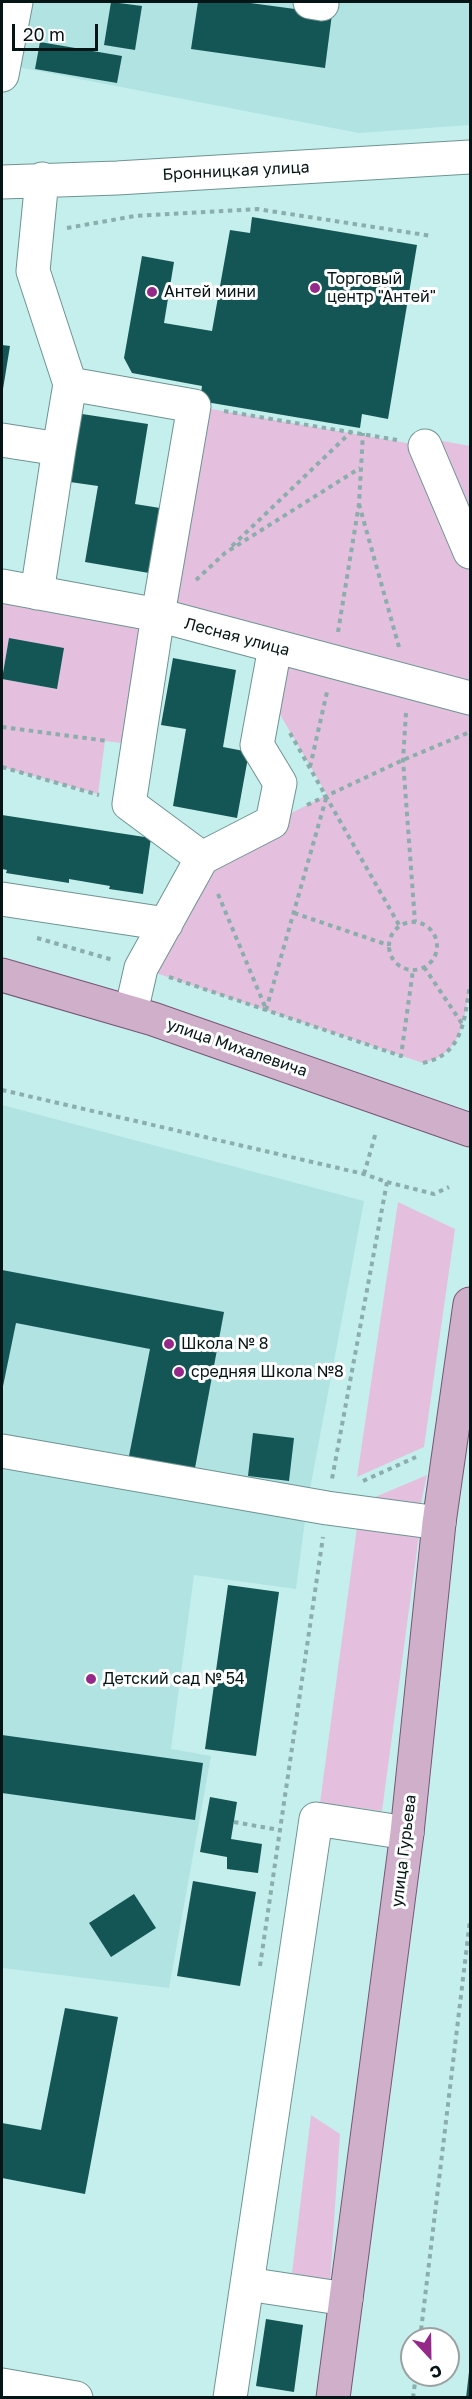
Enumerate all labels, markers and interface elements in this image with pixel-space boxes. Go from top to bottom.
scale bar [15,12,100,50]
text: 20 m [23,23,65,45]
street label: Бронницкая улица [162,158,310,184]
place label: Торговый центр "Антей" [327,269,436,307]
marker: Торговый центр "Антей" [308,281,322,295]
place label: Антей мини [164,282,256,302]
marker: Антей мини [145,285,159,299]
street label: Лесная улица [182,614,292,660]
street label: улица Михалевича [164,1015,310,1081]
place label: Школа № 8 [181,1334,269,1354]
marker: Школа № 8 [162,1337,176,1351]
place label: средняя Школа №8 [191,1362,344,1382]
marker: средняя Школа №8 [172,1365,186,1379]
place label: Детский сад № 54 [103,1669,245,1689]
marker: Детский сад № 54 [84,1672,98,1686]
street label: улица Гурьева [388,1794,420,1908]
north arrow [400,2327,460,2387]
text: С [427,2360,445,2383]

